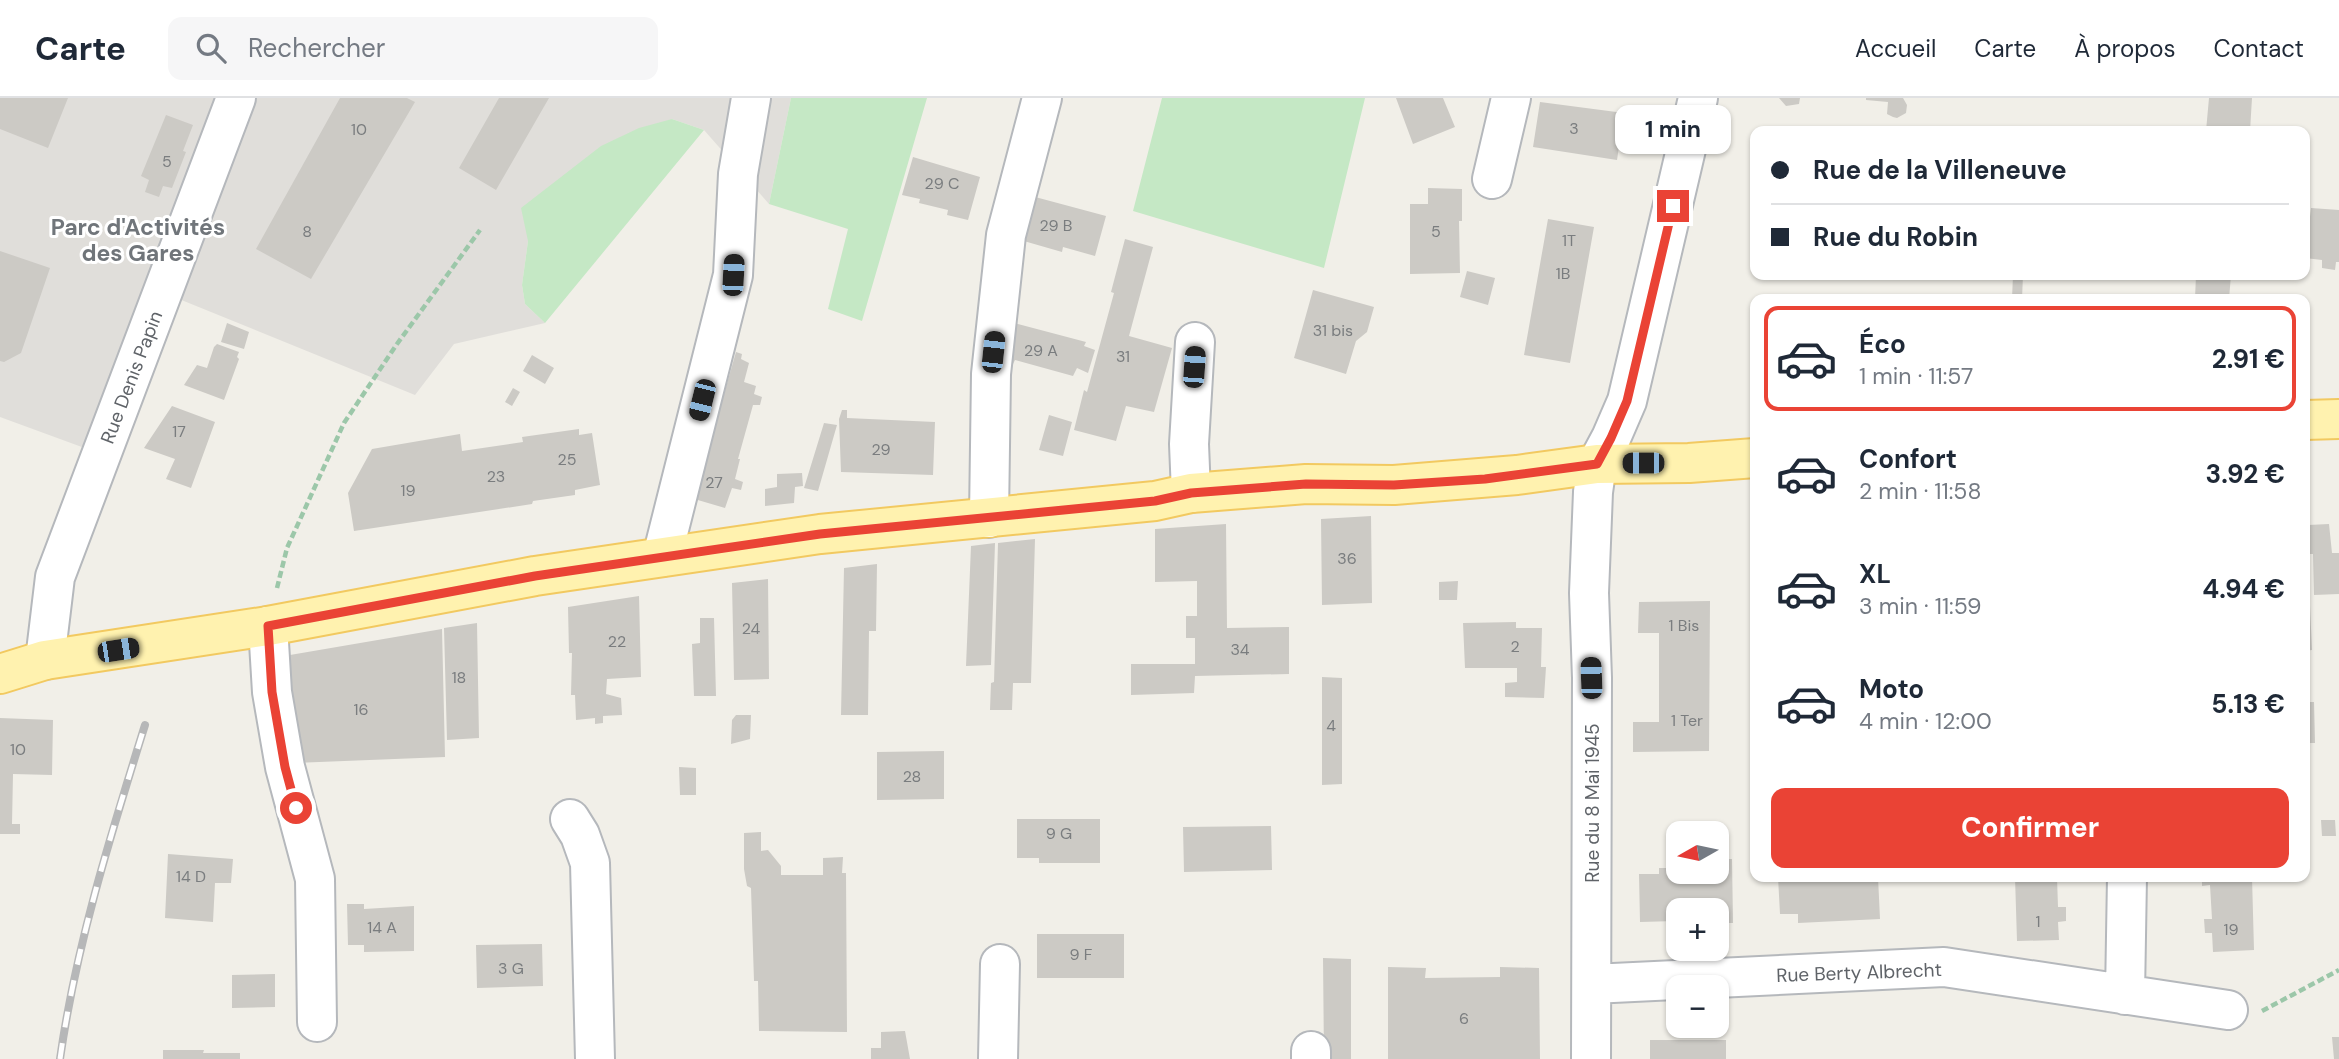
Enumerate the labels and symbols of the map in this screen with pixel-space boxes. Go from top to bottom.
callout: 1 min [1615,105,1731,154]
house number: 3 [1569,118,1579,139]
house number: 10 [351,119,367,140]
house number: 5 [162,151,172,172]
house number: 29 C [925,173,959,194]
route end [1657,190,1689,222]
district label: Parc d'Activités des Gares [51,212,225,268]
house number: 29 B [1039,215,1073,236]
house number: 8 [302,221,312,242]
house number: 5 [1431,221,1441,242]
house number: 1T [1562,230,1576,251]
car [722,253,745,297]
house number: 1B [1556,263,1570,284]
street label: Rue Denis Papin [95,307,168,447]
house number: 31 bis [1313,320,1353,341]
car [981,330,1006,374]
house number: 29 A [1024,340,1058,361]
car [1183,345,1206,389]
house number: 31 [1116,346,1130,367]
car [687,377,718,423]
house number: 17 [172,421,186,442]
house number: 29 [871,439,891,460]
house number: 25 [558,449,576,470]
car [1623,453,1665,474]
house number: 23 [487,466,505,487]
house number: 27 [705,472,723,493]
house number: 19 [400,480,416,501]
house number: 36 [1337,548,1357,569]
house number: 1 Bis [1669,615,1699,636]
house number: 24 [742,618,761,639]
house number: 22 [608,631,626,652]
car [96,636,141,664]
house number: 2 [1510,636,1520,657]
house number: 34 [1230,639,1250,660]
car [1580,657,1603,699]
house number: 18 [452,667,466,688]
house number: 16 [353,699,369,720]
house number: 1 Ter [1671,710,1703,731]
house number: 4 [1326,715,1336,736]
street label: Rue du 8 Mai 1945 [1580,723,1605,883]
house number: 10 [10,739,26,760]
house number: 28 [903,766,921,787]
route start [280,792,312,824]
north arrow [1666,821,1729,884]
house number: 9 G [1046,823,1072,844]
house number: 14 D [176,866,206,887]
house number: 1 [2036,911,2041,932]
house number: 14 A [367,917,397,938]
house number: 19 [2223,919,2239,940]
house number: 9 F [1070,944,1093,965]
street label: Rue Berty Albrecht [1776,957,1942,988]
house number: 3 G [498,958,524,979]
house number: 6 [1459,1008,1469,1029]

